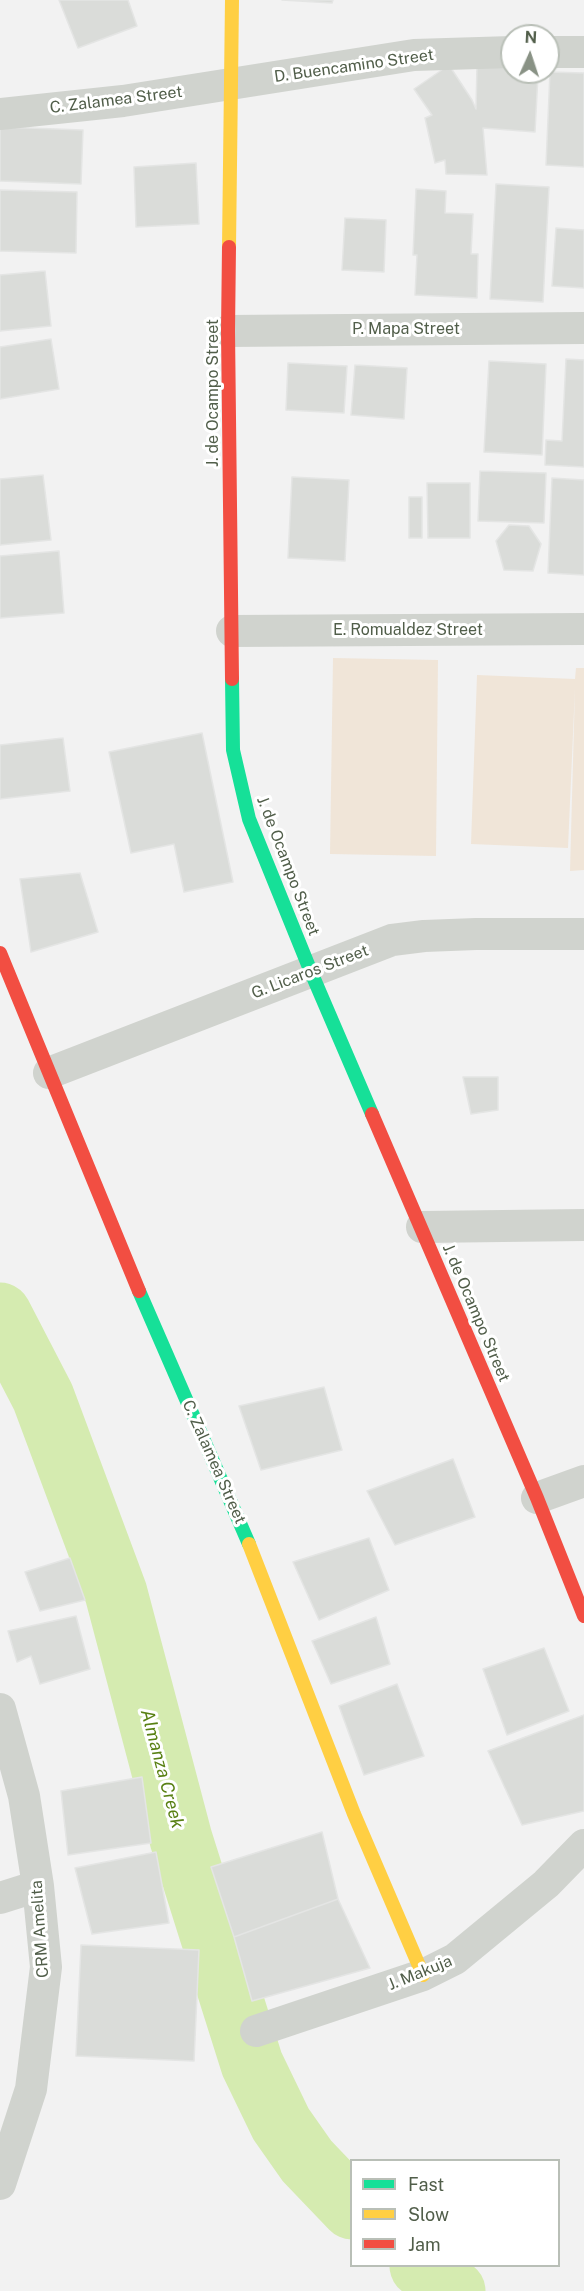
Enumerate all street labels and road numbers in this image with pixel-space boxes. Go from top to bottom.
street label: D. Buencamino Street [273,45,435,87]
street label: C. Zalamea Street [49,82,183,118]
street label: J. de Ocampo Street [203,319,223,467]
street label: P. Mapa Street [352,319,460,339]
street label: E. Romualdez Street [333,620,483,640]
street label: J. de Ocampo Street [253,793,323,939]
street label: G. Licaros Street [249,941,371,1003]
street label: J. de Ocampo Street [438,1241,514,1385]
street label: C. Zalamea Street [178,1397,250,1527]
street label: CRM Amelita [27,1879,53,1979]
street label: J. Makuja [385,1951,455,1995]

